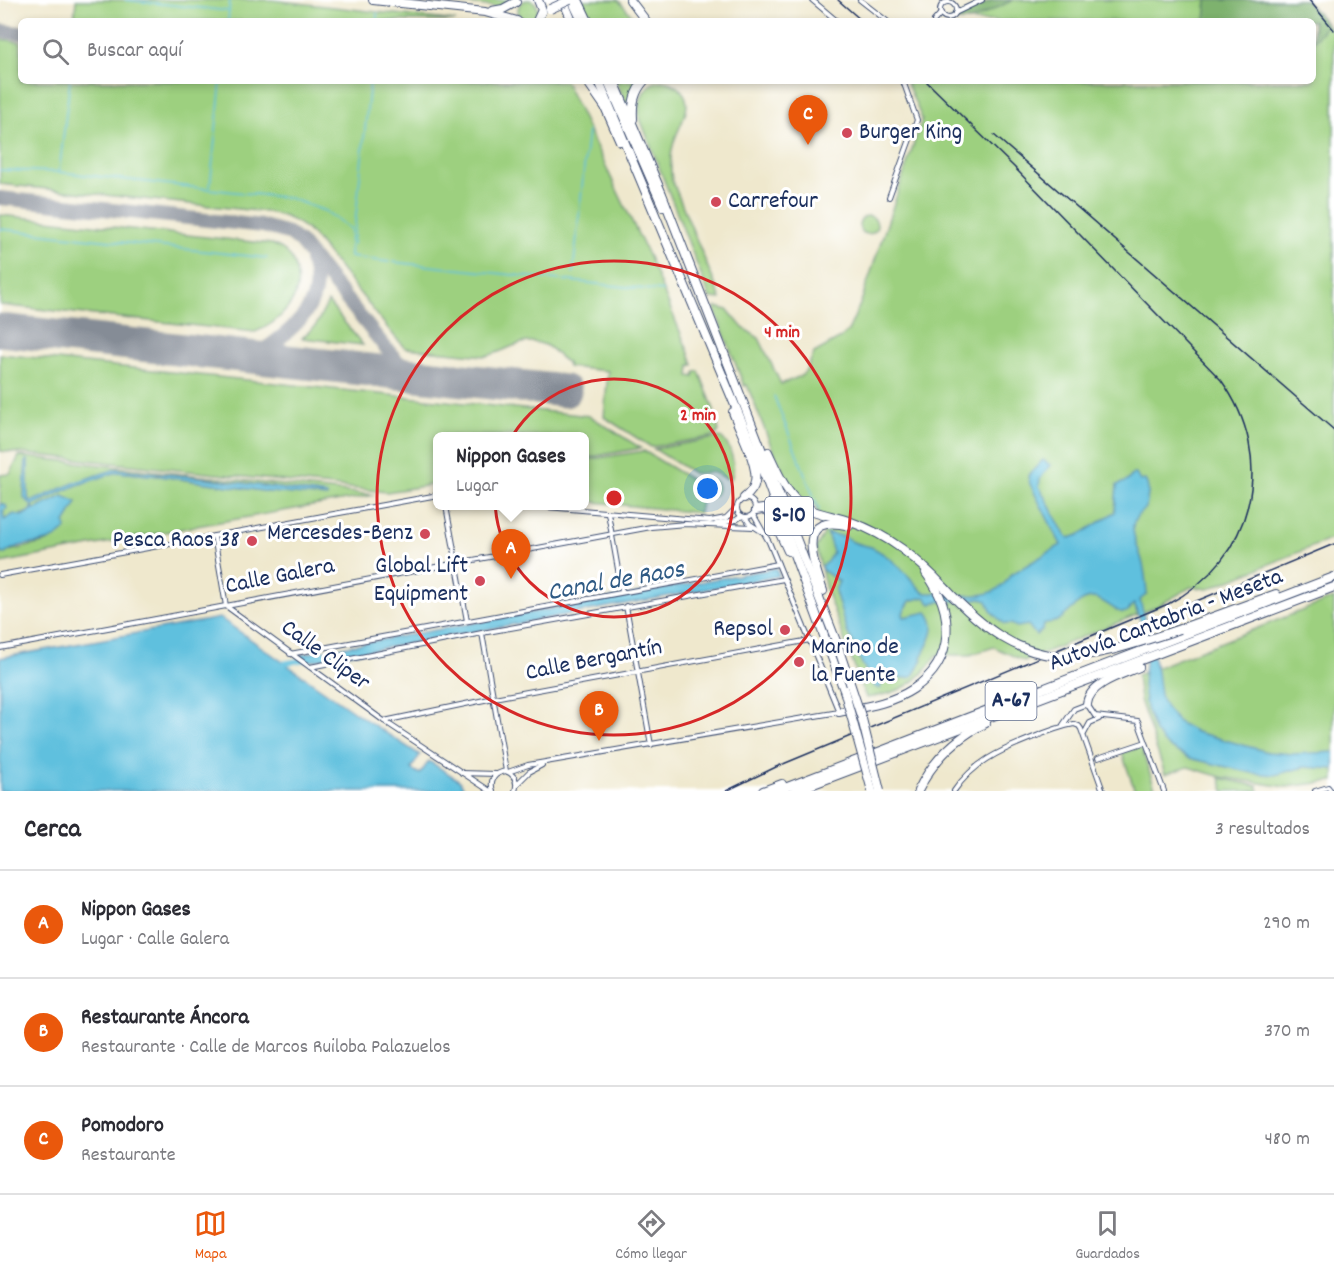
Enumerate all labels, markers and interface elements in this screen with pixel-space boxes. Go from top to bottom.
search box [18,18,1316,84]
icon: search [39,35,72,68]
text: Buscar aquí [87,36,182,67]
pin: C [788,96,828,145]
place label: Burger King [859,116,962,150]
marker: Burger King [840,126,854,140]
place label: Carrefour [728,185,818,219]
marker: Carrefour [709,195,723,209]
text: 4 min [764,321,800,346]
text: 2 min [680,404,716,429]
popup [433,432,589,510]
text: Nippon Gases [456,442,566,473]
text: Lugar [456,473,498,501]
your location [693,474,722,503]
centre of rings [604,488,624,508]
road number: S-10 [765,497,813,535]
place label: Mercesdes-Benz [267,517,413,551]
place label: Pesca Raos 38 [113,524,240,558]
marker: Mercesdes-Benz [418,527,432,541]
pin: A [492,530,530,579]
marker: Pesca Raos 38 [245,534,259,548]
street label: Calle Galera [223,550,338,604]
place label: Global Lift Equipment [374,550,468,612]
water label: Canal de Raos [545,552,688,612]
street label: Autovía Cantabria - Meseta [1044,560,1289,681]
marker: Global Lift Equipment [473,574,487,588]
street label: Calle Cliper [273,612,377,700]
place label: Repsol [713,613,773,647]
marker: Repsol [778,623,792,637]
street label: Calle Bergantín [523,631,665,691]
place label: Marino de la Fuente [811,631,899,693]
marker: Marino de la Fuente [792,655,806,669]
road number: A-67 [986,682,1036,720]
pin: B [580,692,618,741]
text: Cerca [24,812,81,849]
text: 3 resultados [1215,816,1310,844]
text: Nippon Gases [81,895,191,926]
text: A [38,910,49,938]
text: 290 m [1263,910,1310,938]
text: Lugar · Calle Galera [81,926,229,954]
text: Restaurante Áncora [81,1003,249,1034]
text: B [39,1018,48,1046]
text: 370 m [1264,1018,1310,1046]
text: Restaurante · Calle de Marcos Ruiloba Palazuelos [81,1034,451,1062]
text: Pomodoro [81,1111,164,1142]
text: C [39,1126,48,1154]
text: 480 m [1264,1126,1310,1154]
text: Restaurante [81,1142,176,1170]
tab: Mapa [194,1207,227,1266]
tab: Cómo llegar [615,1207,687,1266]
tab: Guardados [1075,1207,1140,1266]

